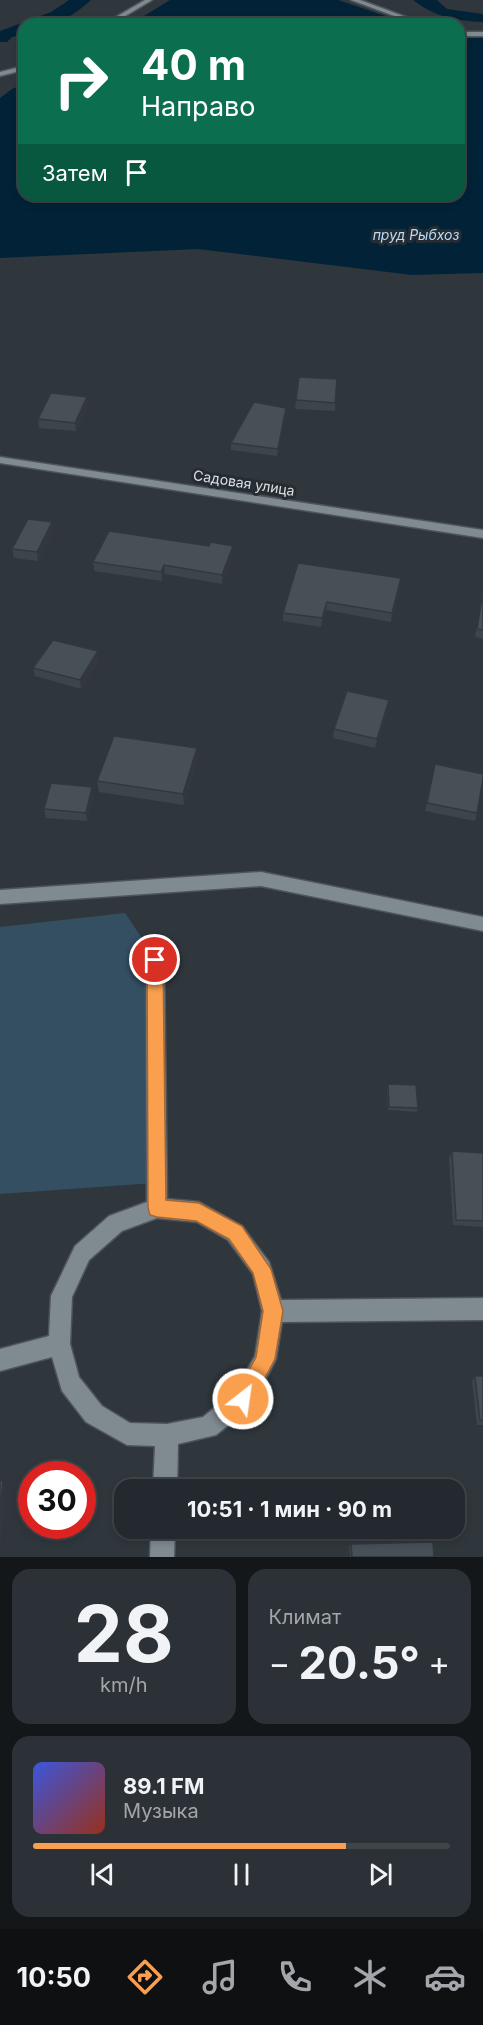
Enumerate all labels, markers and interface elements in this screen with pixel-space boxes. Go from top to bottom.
text: 40 m [141,39,246,90]
icon: right [42,42,120,120]
text: Направо [141,90,256,123]
icon: arrive [120,156,153,189]
text: Затем [42,160,108,186]
water label: пруд Рыбхоз [373,226,459,243]
street label: Садовая улица [192,466,296,499]
pin [129,934,180,985]
icon: arrive [138,943,171,976]
position arrow [211,1367,275,1431]
speed limit sign: 30 [18,1461,96,1539]
text: 10:51 · 1 мин · 90 m [187,1496,392,1522]
text: 28 [74,1586,174,1681]
text: Климат [269,1605,341,1629]
text: 20.5° [299,1635,420,1690]
text: − [269,1643,290,1683]
text: + [428,1643,450,1683]
text: km/h [100,1673,148,1697]
text: 89.1 FM [123,1773,204,1799]
text: Музыка [123,1799,199,1823]
icon: previous [86,1858,119,1891]
icon: pause [225,1858,258,1891]
icon: next [364,1858,397,1891]
icon: directions [124,1956,166,1998]
icon: music [199,1956,241,1998]
icon: phone [274,1956,316,1998]
icon: climate [349,1956,391,1998]
icon: car [424,1956,466,1998]
text: 10:50 [17,1961,91,1994]

